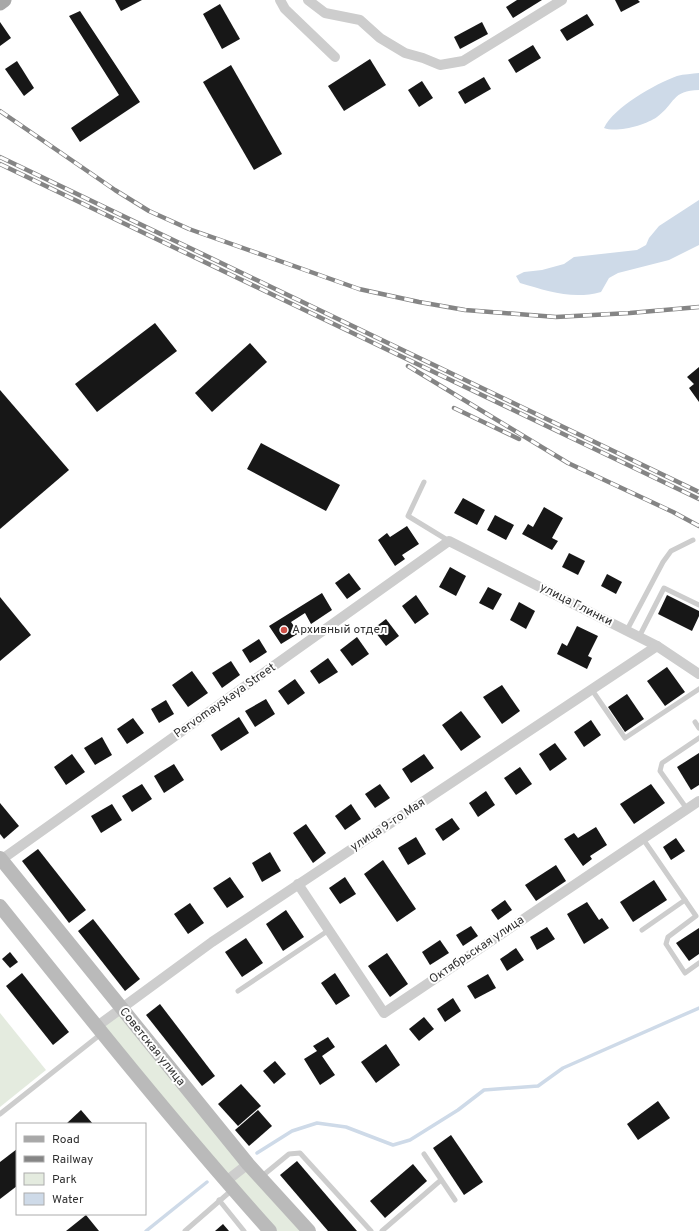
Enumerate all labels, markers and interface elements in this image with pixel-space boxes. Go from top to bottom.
street label: улица Глинки [537,580,615,630]
place label: Архивный отдел [292,622,387,638]
marker: Архивный отдел [279,625,289,635]
street label: Pervomayskaya Street [171,660,279,742]
street label: улица 9-го Мая [347,795,429,855]
street label: Октябрьская улица [426,912,528,988]
street label: Советская улица [115,1004,189,1090]
legend [16,1123,146,1215]
text: Road [52,1132,80,1148]
text: Railway [52,1152,93,1168]
text: Park [52,1172,77,1188]
text: Water [52,1192,84,1208]

